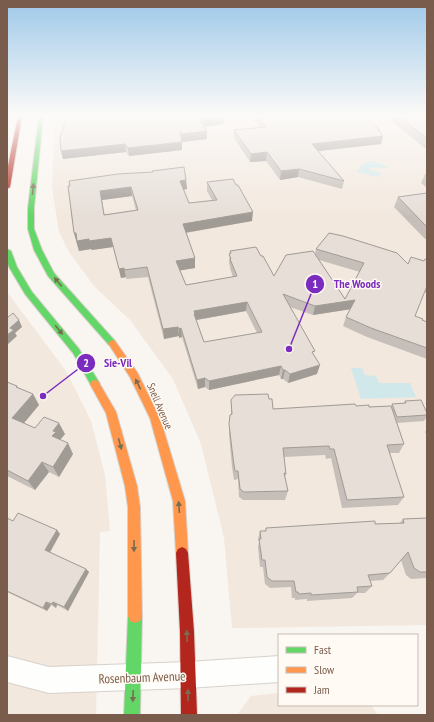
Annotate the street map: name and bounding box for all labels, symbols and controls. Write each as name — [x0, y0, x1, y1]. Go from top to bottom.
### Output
one-way arrow — [29, 183, 36, 195]
callout: The Woods — [305, 272, 388, 296]
text: 1 — [312, 276, 318, 291]
text: The Woods — [334, 276, 380, 291]
one-way arrow — [53, 277, 62, 287]
one-way arrow — [55, 325, 63, 336]
callout: Sie-Vil — [76, 351, 140, 375]
text: 2 — [83, 355, 89, 370]
text: Sie-Vil — [104, 355, 132, 370]
one-way arrow — [135, 378, 141, 390]
street label: Snell Avenue — [144, 381, 176, 432]
one-way arrow — [117, 437, 123, 450]
one-way arrow — [176, 501, 183, 513]
one-way arrow — [131, 540, 137, 553]
one-way arrow — [184, 629, 190, 642]
legend — [278, 634, 418, 706]
text: Fast — [314, 642, 332, 657]
text: Slow — [314, 662, 335, 677]
street label: Rosenbaum Avenue — [98, 667, 186, 688]
text: Jam — [313, 682, 330, 697]
one-way arrow — [185, 689, 192, 701]
one-way arrow — [129, 690, 136, 702]

